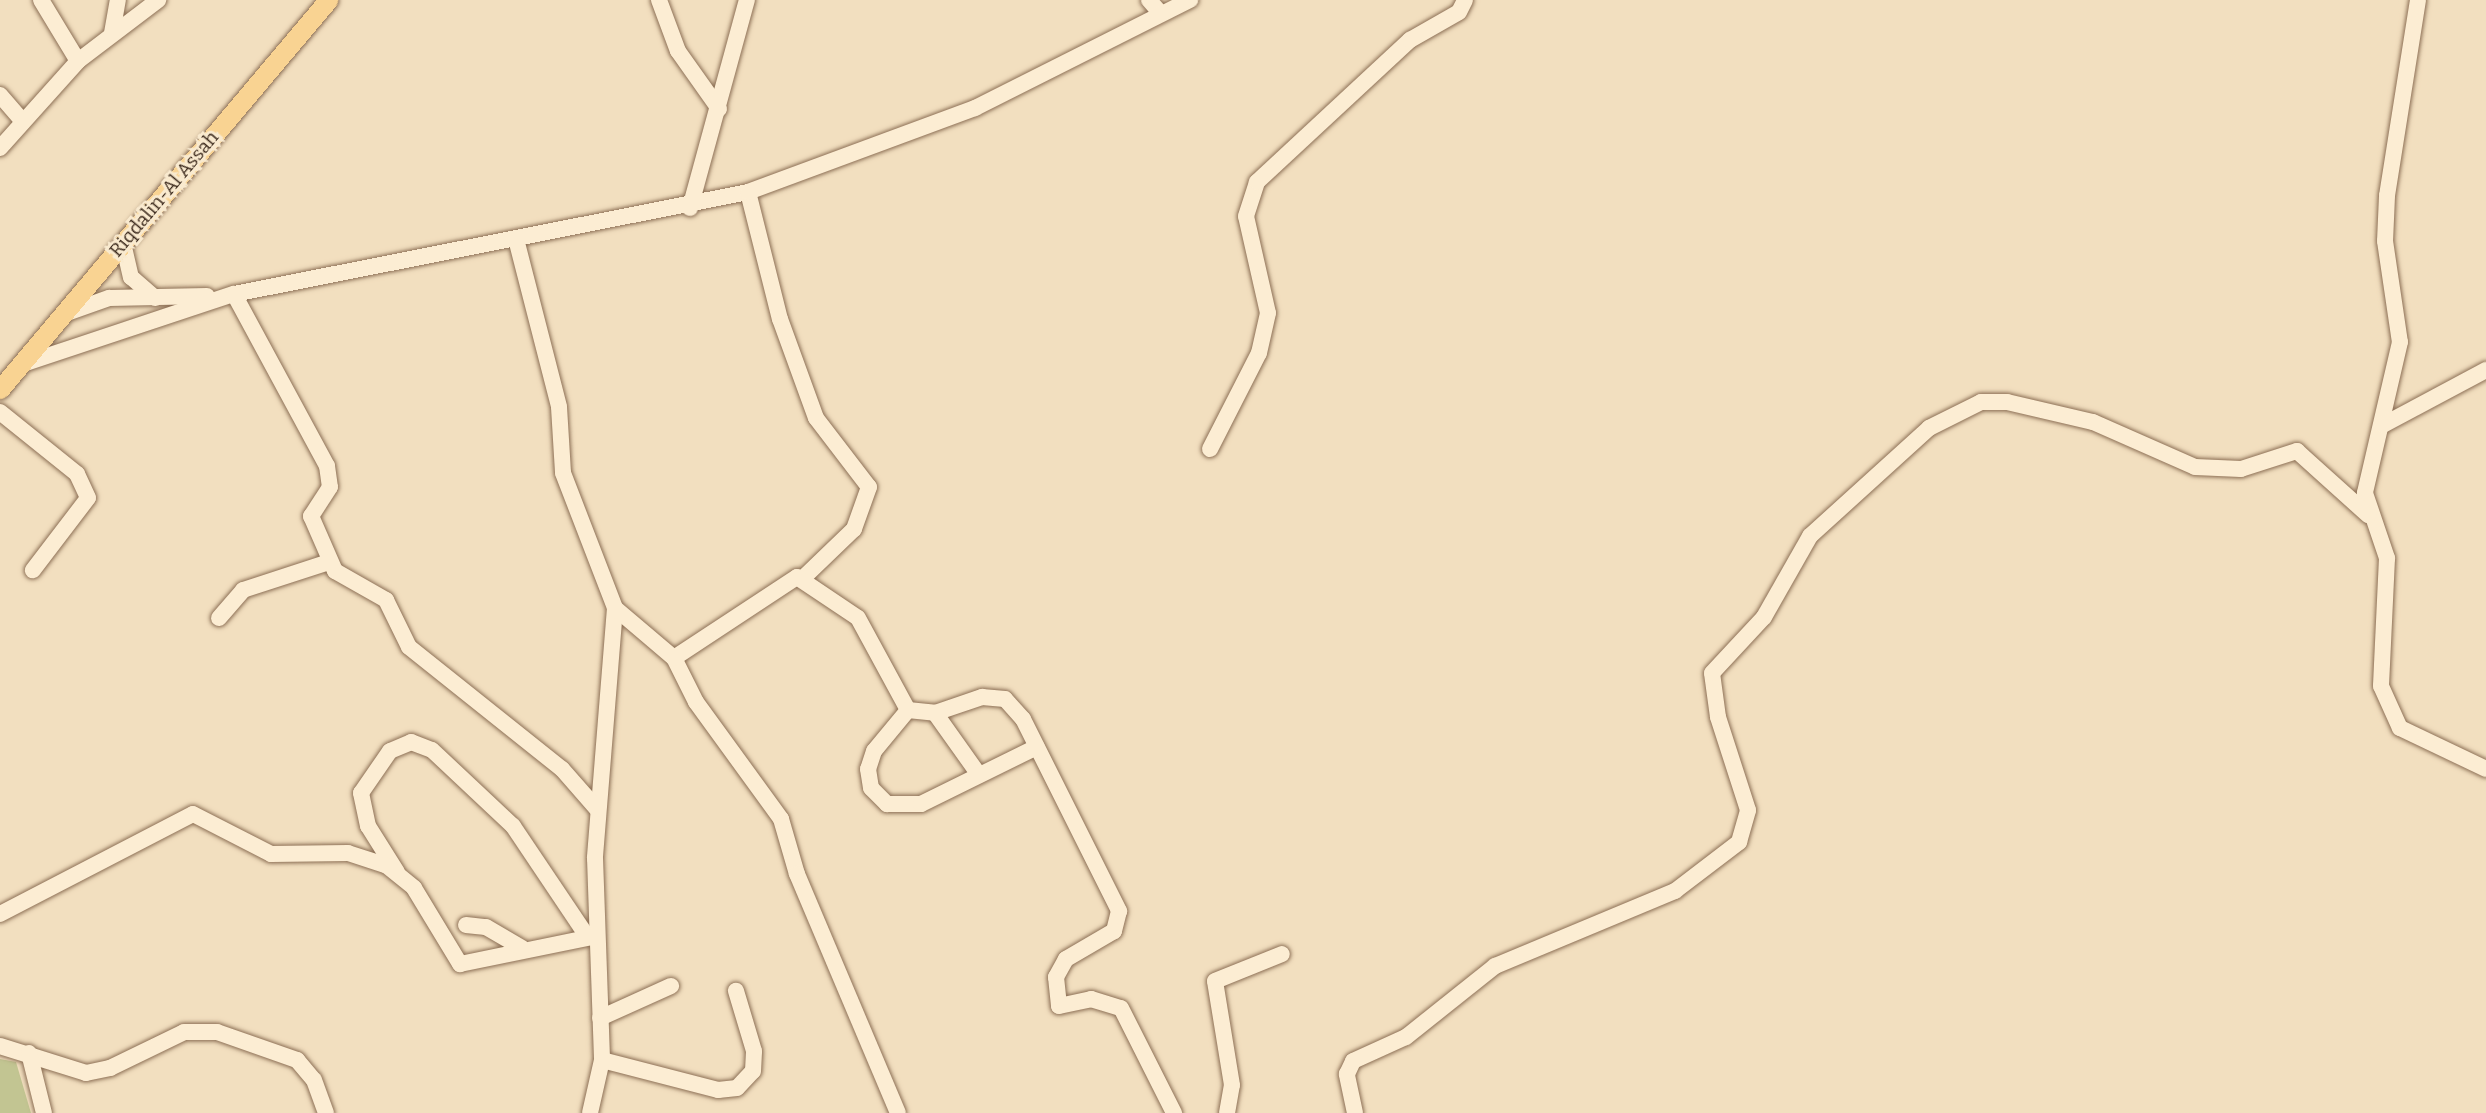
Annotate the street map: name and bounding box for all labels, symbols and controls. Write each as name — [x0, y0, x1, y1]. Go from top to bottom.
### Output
street label: Riqdalin-Al Assah — [105, 126, 223, 262]

